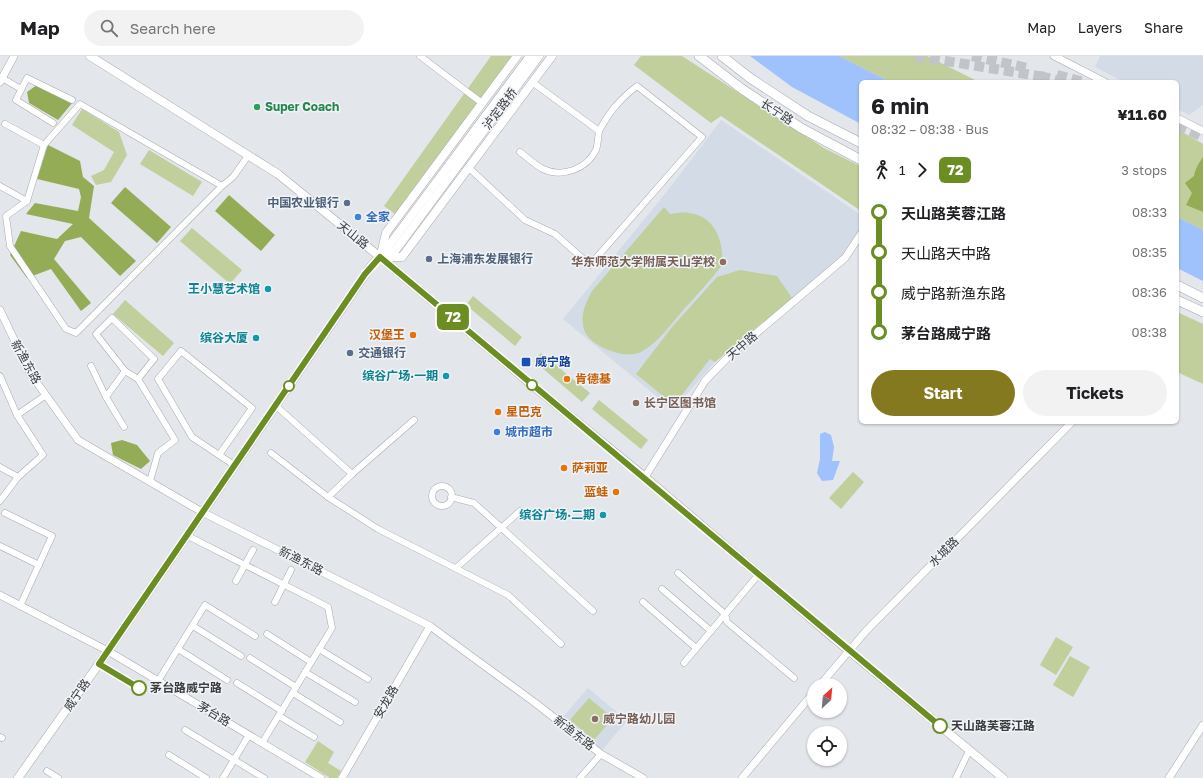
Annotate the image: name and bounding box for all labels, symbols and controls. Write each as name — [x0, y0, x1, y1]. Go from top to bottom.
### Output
search box — [84, 10, 364, 46]
text: Map — [20, 16, 60, 39]
icon: search — [98, 17, 120, 39]
text: Search here — [130, 19, 216, 37]
text: Map — [1027, 19, 1056, 36]
text: Layers — [1078, 19, 1122, 36]
text: Share — [1144, 19, 1183, 36]
street label: 泸定路桥 — [479, 85, 520, 132]
text: 6 min — [871, 92, 929, 119]
street label: 长宁路 — [758, 95, 796, 128]
place label: Super Coach — [265, 99, 339, 114]
marker: Super Coach — [252, 102, 262, 112]
text: ¥11.60 — [1118, 105, 1167, 123]
text: 08:32 – 08:38 · Bus — [871, 121, 989, 137]
icon: walk — [871, 159, 893, 181]
icon: forward — [911, 159, 933, 181]
text: 72 — [947, 161, 963, 178]
text: 1 — [899, 162, 905, 178]
text: 3 stops — [1121, 162, 1167, 178]
place label: 中国农业银行 — [267, 195, 339, 210]
marker: 中国农业银行 — [342, 198, 352, 208]
text: 天山路芙蓉江路 — [901, 204, 1006, 222]
text: 08:33 — [1132, 204, 1167, 220]
place label: 全家 — [366, 209, 390, 224]
marker: 全家 — [353, 212, 363, 222]
street label: 天山路 — [335, 217, 372, 252]
text: 天山路天中路 — [901, 244, 991, 262]
text: 08:35 — [1132, 244, 1167, 260]
place label: 上海浦东发展银行 — [437, 251, 533, 266]
marker: 上海浦东发展银行 — [424, 254, 434, 264]
place label: 华东师范大学附属天山学校 — [571, 254, 715, 269]
marker: 华东师范大学附属天山学校 — [718, 257, 728, 267]
place label: 王小慧艺术馆 — [188, 281, 260, 296]
marker: 王小慧艺术馆 — [263, 284, 273, 294]
text: 威宁路新渔东路 — [901, 284, 1006, 302]
text: 08:36 — [1132, 284, 1167, 300]
line badge: 72 — [435, 304, 471, 330]
text: 72 — [445, 308, 461, 325]
text: 茅台路威宁路 — [901, 324, 991, 342]
text: 08:38 — [1132, 324, 1167, 340]
place label: 汉堡王 — [369, 327, 405, 342]
street label: 天中路 — [723, 328, 760, 363]
place label: 缤谷大厦 — [200, 330, 248, 345]
marker: 汉堡王 — [408, 330, 418, 340]
marker: 缤谷大厦 — [251, 333, 261, 343]
street label: 新渔东路 — [8, 337, 45, 386]
place label: 交通银行 — [358, 345, 406, 360]
marker: 交通银行 — [345, 348, 355, 358]
place label: 威宁路 — [535, 354, 571, 369]
marker: 威宁路 — [520, 356, 532, 368]
place label: 缤谷广场·一期 — [362, 368, 438, 383]
button: Start — [871, 370, 1015, 416]
button: Tickets — [1023, 370, 1167, 416]
marker: 缤谷广场·一期 — [441, 371, 451, 381]
place label: 肯德基 — [575, 371, 611, 386]
marker: 肯德基 — [562, 374, 572, 384]
unlabelled marker — [526, 379, 538, 391]
unlabelled marker — [283, 380, 295, 392]
place label: 长宁区图书馆 — [644, 395, 716, 410]
marker: 长宁区图书馆 — [631, 398, 641, 408]
place label: 星巴克 — [506, 404, 542, 419]
marker: 星巴克 — [493, 407, 503, 417]
place label: 城市超市 — [505, 424, 553, 439]
marker: 城市超市 — [492, 427, 502, 437]
place label: 萨莉亚 — [572, 460, 608, 475]
marker: 萨莉亚 — [559, 463, 569, 473]
place label: 蓝蛙 — [584, 484, 608, 499]
marker: 蓝蛙 — [611, 487, 621, 497]
place label: 缤谷广场·二期 — [519, 507, 595, 522]
marker: 缤谷广场·二期 — [598, 510, 608, 520]
street label: 水城路 — [926, 534, 962, 570]
street label: 新渔东路 — [276, 543, 326, 578]
street label: 威宁路 — [60, 676, 93, 714]
north arrow — [807, 678, 847, 718]
map controls — [807, 678, 847, 766]
marker: 茅台路威宁路 — [131, 680, 147, 696]
place label: 茅台路威宁路 — [150, 680, 222, 695]
street label: 安龙路 — [370, 682, 401, 721]
street label: 茅台路 — [195, 698, 234, 729]
place label: 威宁路幼儿园 — [603, 711, 675, 726]
street label: 新渔东路 — [551, 712, 598, 753]
marker: 威宁路幼儿园 — [590, 714, 600, 724]
marker: 天山路芙蓉江路 — [932, 718, 948, 734]
place label: 天山路芙蓉江路 — [951, 718, 1035, 733]
button: locate — [807, 726, 847, 766]

